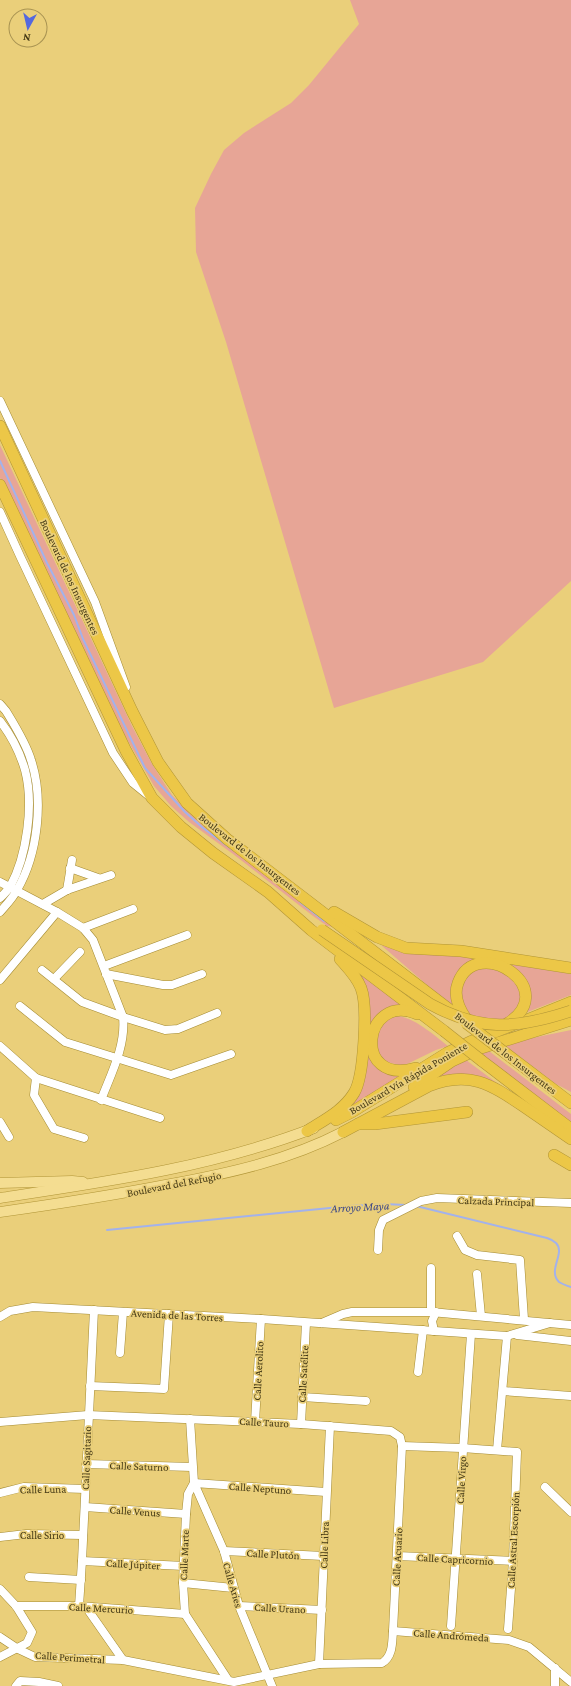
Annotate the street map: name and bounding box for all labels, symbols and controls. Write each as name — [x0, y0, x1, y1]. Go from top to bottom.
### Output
north arrow — [8, 8, 48, 48]
text: N — [22, 31, 31, 44]
street label: Boulevard de los Insurgentes — [37, 517, 102, 637]
street label: Boulevard de los Insurgentes — [196, 811, 303, 898]
street label: Boulevard de los Insurgentes — [452, 1010, 559, 1097]
street label: Boulevard Vía Rápida Poniente — [347, 1039, 470, 1118]
street label: Boulevard del Refugio — [126, 1169, 223, 1200]
street label: Calzada Principal — [458, 1194, 535, 1209]
water label: Arroyo Maya — [329, 1198, 390, 1216]
street label: Avenida de las Torres — [131, 1307, 223, 1323]
street label: Calle Aerolito — [250, 1341, 266, 1401]
street label: Calle Satélite — [296, 1345, 310, 1403]
street label: Calle Tauro — [239, 1415, 290, 1429]
street label: Calle Sagitario — [79, 1425, 94, 1490]
street label: Calle Virgo — [454, 1455, 469, 1504]
street label: Calle Saturno — [109, 1459, 169, 1473]
street label: Calle Neptuno — [228, 1480, 292, 1497]
street label: Calle Luna — [20, 1483, 66, 1495]
street label: Calle Astral Escorpión — [504, 1491, 523, 1588]
street label: Calle Venus — [109, 1503, 161, 1519]
street label: Calle Libra — [317, 1521, 331, 1569]
street label: Calle Acuario — [389, 1527, 405, 1586]
street label: Calle Sirio — [20, 1529, 65, 1541]
street label: Calle Marte — [177, 1529, 191, 1581]
street label: Calle Plutón — [246, 1547, 300, 1561]
street label: Calle Capricornio — [416, 1551, 494, 1568]
street label: Calle Júpiter — [106, 1557, 161, 1572]
street label: Calle Aries — [221, 1561, 245, 1609]
street label: Calle Mercurio — [68, 1600, 134, 1616]
street label: Calle Urano — [254, 1601, 307, 1615]
street label: Calle Andrómeda — [413, 1626, 489, 1644]
street label: Calle Perimetral — [35, 1649, 106, 1665]

